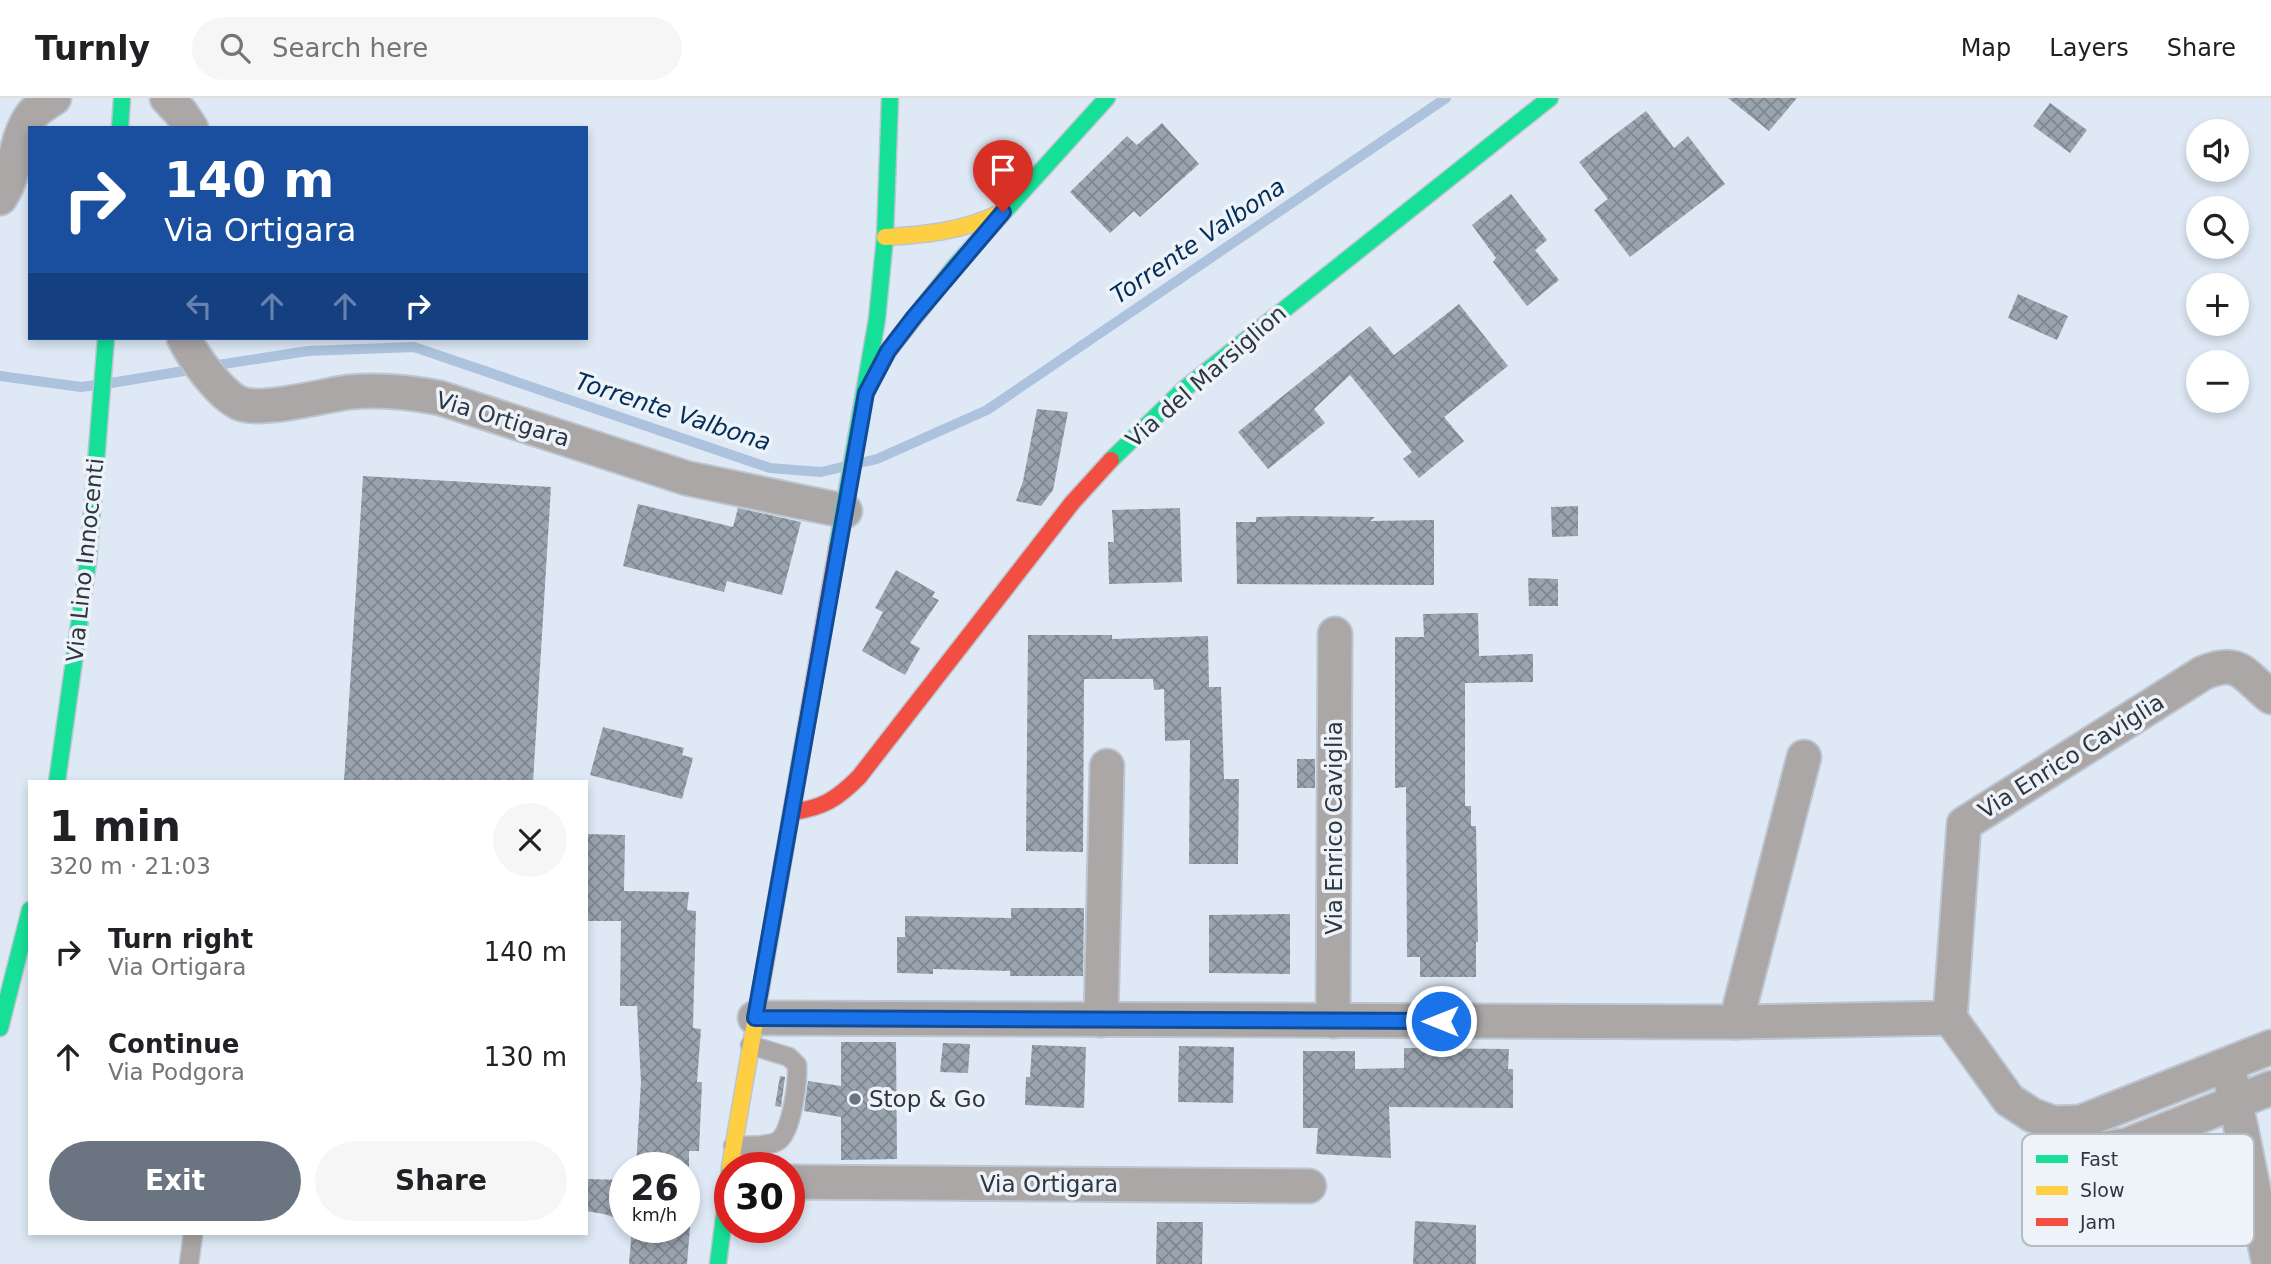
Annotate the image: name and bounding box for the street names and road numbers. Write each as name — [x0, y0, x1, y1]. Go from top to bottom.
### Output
street label: Via del Marsiglion — [1121, 300, 1291, 452]
street label: Via Ortigara — [433, 386, 573, 452]
street label: Via Lino Innocenti — [61, 457, 109, 663]
street label: Via Enrico Caviglia — [1974, 688, 2168, 824]
street label: Via Enrico Caviglia — [1321, 721, 1347, 935]
street label: Via Ortigara — [980, 1171, 1118, 1197]

